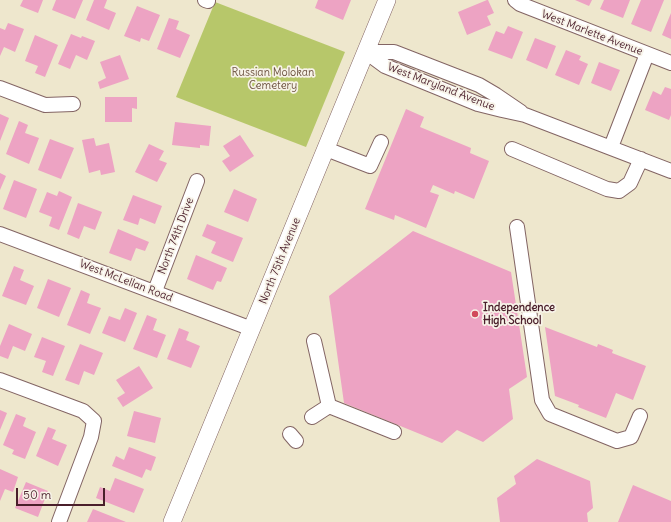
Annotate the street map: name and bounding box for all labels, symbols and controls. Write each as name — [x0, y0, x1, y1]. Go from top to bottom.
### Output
street label: West Marlette Avenue — [539, 8, 645, 58]
street label: West Maryland Avenue — [386, 60, 496, 114]
park label: Russian Molokan Cemetery — [232, 66, 314, 92]
street label: North 74th Drive — [155, 196, 197, 276]
street label: North 75th Avenue — [257, 216, 303, 306]
street label: West McLellan Road — [77, 257, 175, 305]
place label: Independence High School — [483, 301, 555, 327]
marker: Independence High School — [470, 309, 480, 319]
scale bar — [18, 480, 107, 506]
text: 50 m — [23, 487, 51, 502]

